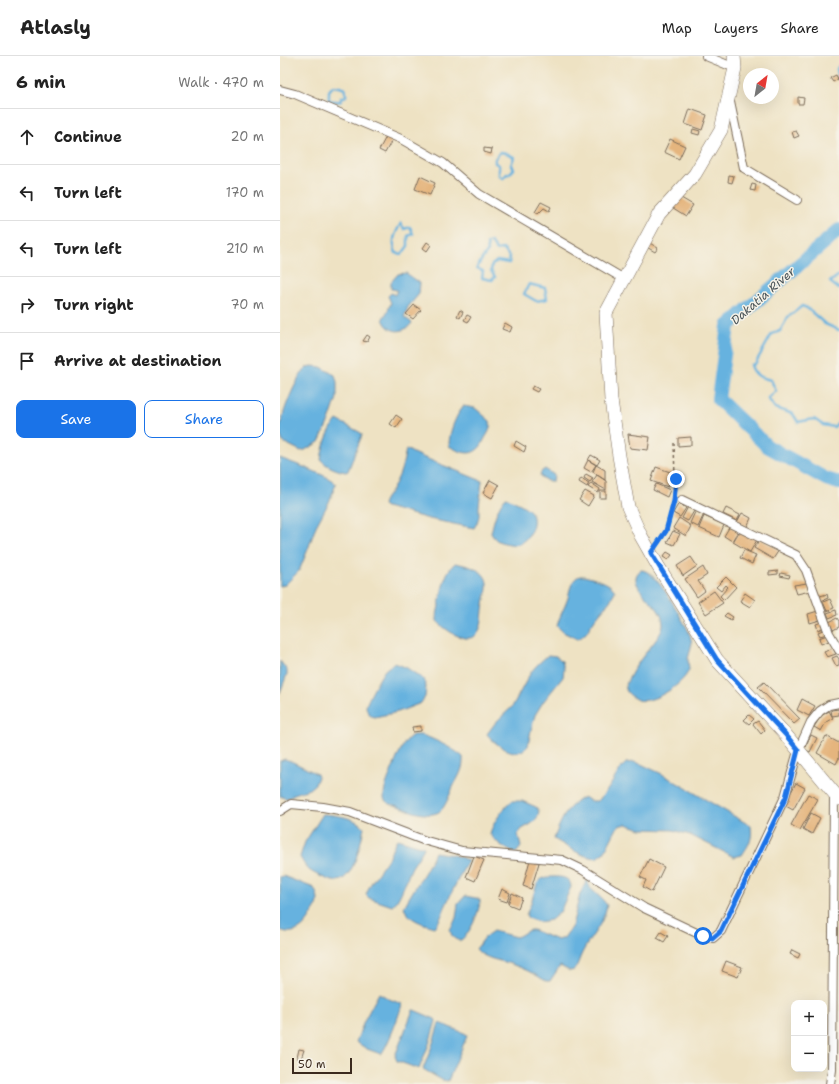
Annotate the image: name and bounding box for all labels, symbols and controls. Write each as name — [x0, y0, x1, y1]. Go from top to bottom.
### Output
text: Atlasly — [20, 15, 91, 40]
text: Map — [662, 19, 692, 37]
text: Layers — [714, 19, 758, 37]
text: Share — [780, 19, 819, 37]
north arrow — [743, 68, 779, 104]
text: 6 min — [16, 71, 66, 93]
text: Walk · 470 m — [178, 74, 264, 91]
icon: ahead — [16, 126, 38, 148]
text: Continue — [54, 127, 122, 147]
text: 20 m — [231, 128, 264, 145]
icon: left — [16, 182, 38, 204]
text: Turn left — [54, 183, 122, 203]
text: 170 m — [226, 184, 264, 201]
icon: left — [16, 238, 38, 260]
text: Turn left — [54, 239, 122, 259]
text: 210 m — [226, 240, 264, 257]
water label: Dakatia River — [728, 263, 799, 328]
icon: right — [16, 294, 38, 316]
text: Turn right — [54, 295, 134, 315]
text: 70 m — [230, 296, 264, 313]
icon: arrive — [16, 350, 38, 372]
text: Arrive at destination — [54, 351, 222, 371]
button: Save — [16, 400, 136, 438]
button: Share — [144, 400, 264, 438]
route end — [667, 470, 685, 488]
route start — [694, 927, 712, 945]
map controls — [791, 1000, 827, 1072]
button: + — [791, 1000, 827, 1036]
button: − — [791, 1036, 827, 1072]
scale bar — [292, 1056, 352, 1075]
text: 50 m — [298, 1057, 326, 1072]

